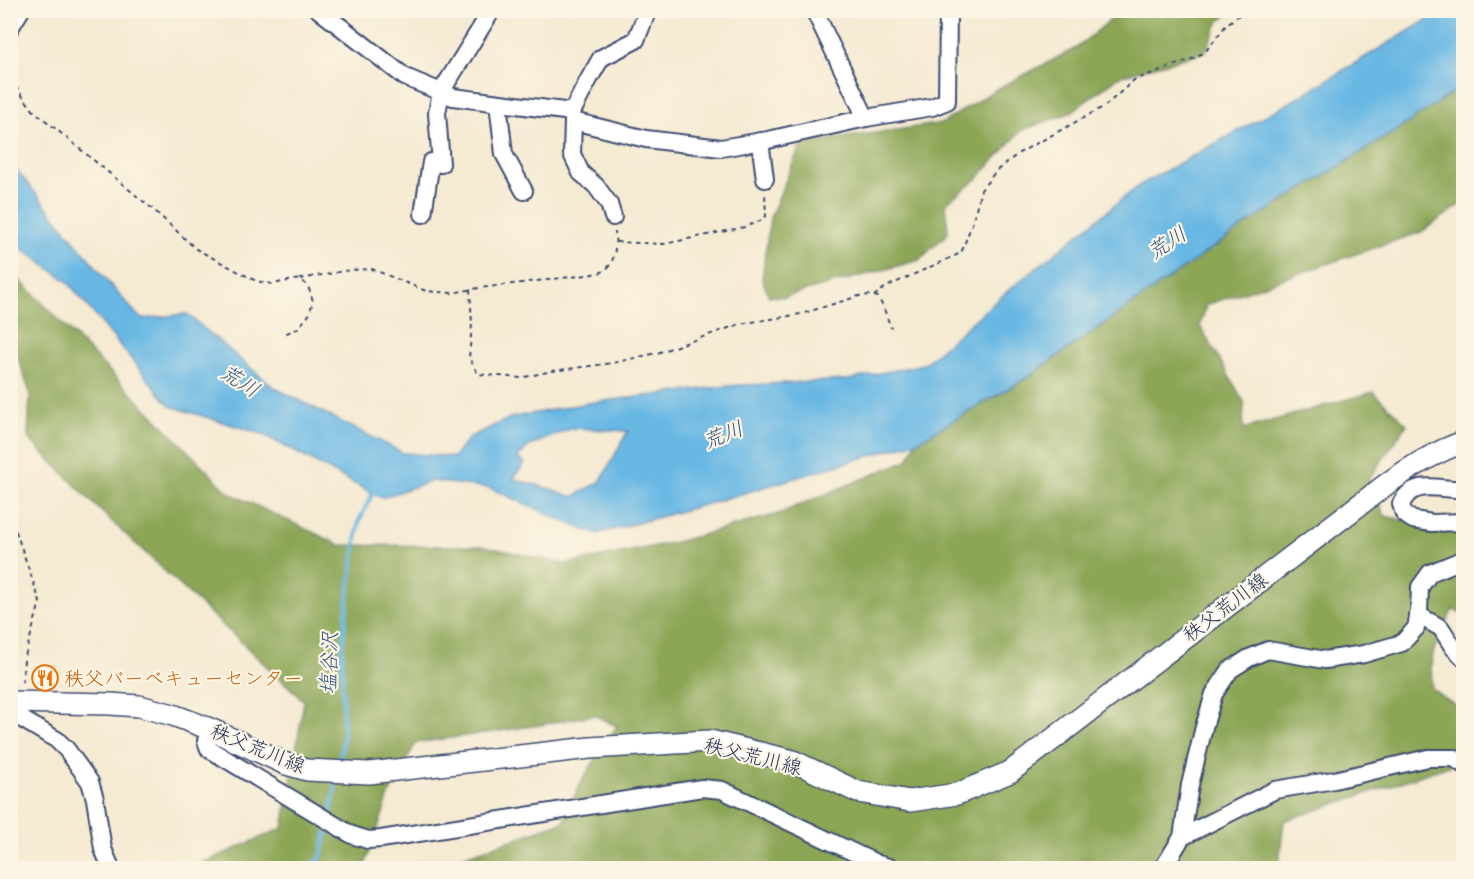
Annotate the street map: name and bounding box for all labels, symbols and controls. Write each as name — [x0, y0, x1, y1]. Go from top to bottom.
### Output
water label: 荒川 — [1143, 221, 1194, 270]
water label: 荒川 — [213, 360, 264, 407]
water label: 荒川 — [699, 416, 749, 460]
street label: 秩父荒川線 — [1178, 568, 1275, 651]
water label: 塩谷沢 — [316, 630, 348, 695]
restaurant icon: 秩父バーベキューセンター — [30, 663, 60, 693]
place label: 秩父バーベキューセンター — [64, 667, 303, 695]
street label: 秩父荒川線 — [205, 719, 308, 782]
street label: 秩父荒川線 — [700, 733, 804, 785]

